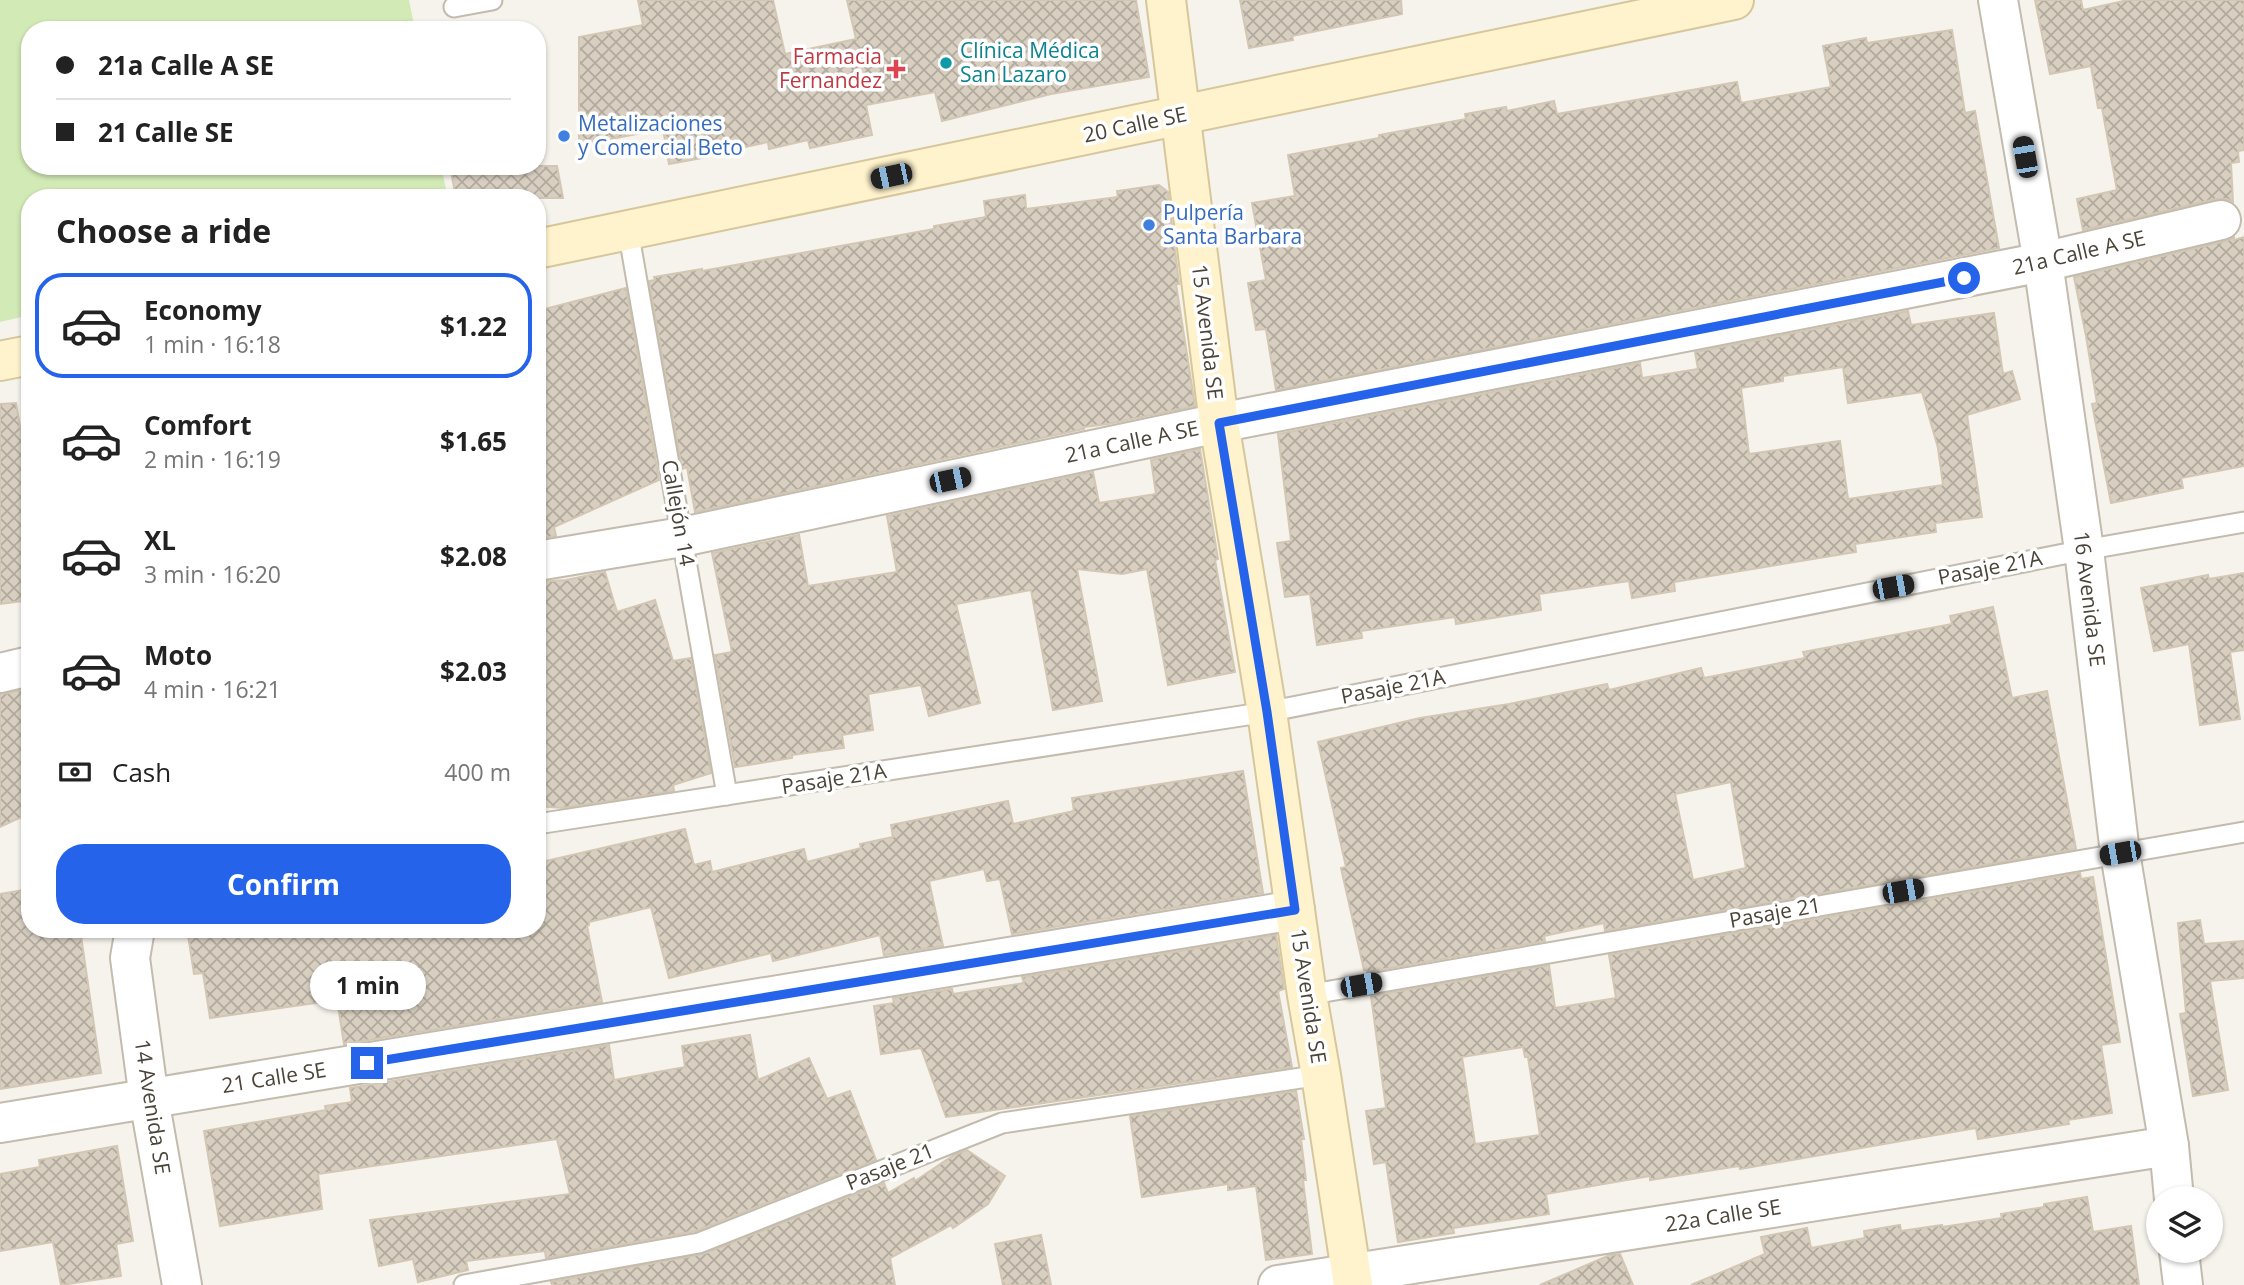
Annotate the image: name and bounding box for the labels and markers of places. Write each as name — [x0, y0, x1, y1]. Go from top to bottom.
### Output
place label: Clínica Médica San Lazaro — [960, 36, 1100, 88]
place label: Farmacia Fernandez — [779, 42, 882, 94]
marker: Clínica Médica San Lazaro — [938, 55, 954, 71]
marker: Farmacia Fernandez — [888, 61, 904, 77]
place label: Metalizaciones y Comercial Beto — [578, 109, 743, 161]
marker: Metalizaciones y Comercial Beto — [556, 128, 572, 144]
place label: Pulpería Santa Barbara — [1163, 198, 1302, 250]
marker: Pulpería Santa Barbara — [1141, 217, 1157, 233]

